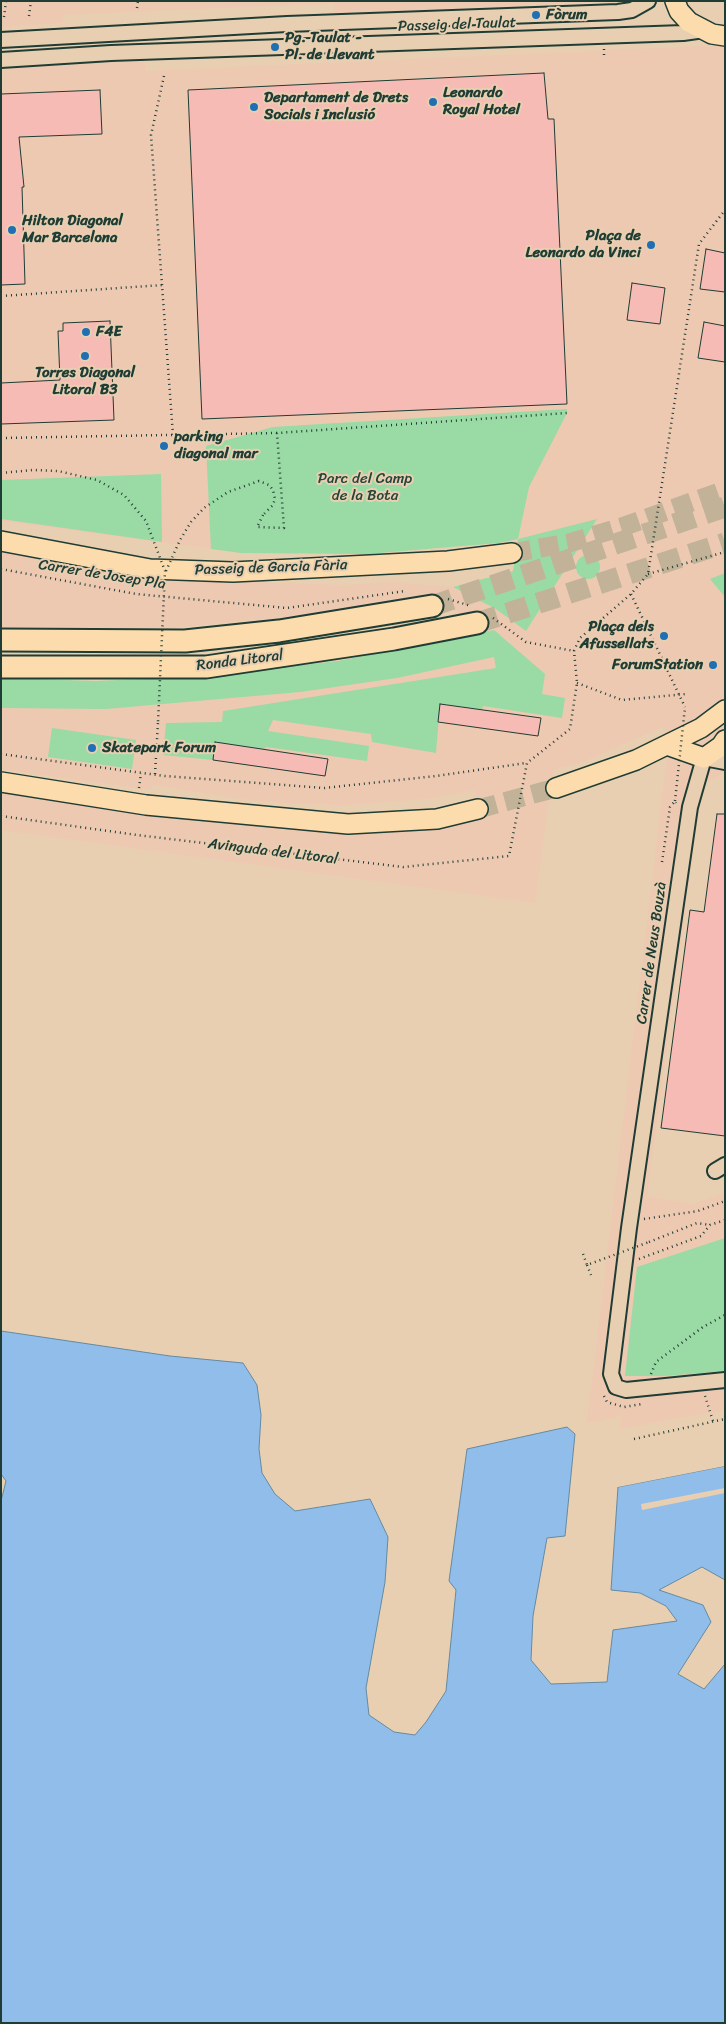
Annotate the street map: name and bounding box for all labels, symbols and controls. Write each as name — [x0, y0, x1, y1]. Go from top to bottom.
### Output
place label: Fòrum — [546, 6, 588, 24]
marker: Fòrum — [530, 9, 542, 21]
street label: Passeig del Taulat — [397, 14, 517, 36]
place label: Pg. Taulat - Pl. de Llevant — [285, 29, 374, 64]
marker: Pg. Taulat - Pl. de Llevant — [269, 41, 281, 53]
place label: Leonardo Royal Hotel — [443, 84, 520, 119]
place label: Departament de Drets Socials i Inclusió — [264, 89, 408, 124]
marker: Leonardo Royal Hotel — [427, 96, 439, 108]
marker: Departament de Drets Socials i Inclusió — [248, 101, 260, 113]
place label: Hilton Diagonal Mar Barcelona — [22, 212, 123, 247]
marker: Hilton Diagonal Mar Barcelona — [6, 224, 18, 236]
place label: Plaça de Leonardo da Vinci — [525, 227, 641, 262]
marker: Plaça de Leonardo da Vinci — [645, 239, 657, 251]
place label: F4E — [96, 323, 122, 341]
marker: F4E — [80, 326, 92, 338]
marker: Torres Diagonal Litoral B3 — [79, 350, 91, 362]
place label: Torres Diagonal Litoral B3 — [35, 364, 135, 399]
place label: parking diagonal mar — [174, 428, 258, 463]
marker: parking diagonal mar — [158, 440, 170, 452]
park label: Parc del Camp de la Bota — [318, 470, 412, 505]
street label: Carrer de Josep Pla — [37, 556, 167, 594]
street label: Passeig de Garcia Fària — [194, 556, 348, 580]
place label: Plaça dels Afussellats — [580, 618, 654, 653]
marker: Plaça dels Afussellats — [658, 630, 670, 642]
street label: Ronda Litoral — [196, 647, 284, 675]
place label: ForumStation — [612, 656, 703, 674]
marker: ForumStation — [707, 659, 719, 671]
place label: Skatepark Forum — [102, 739, 216, 757]
marker: Skatepark Forum — [86, 742, 98, 754]
street label: Avinguda del Litoral — [207, 835, 339, 869]
street label: Carrer de Neus Bouzà — [633, 881, 671, 1025]

